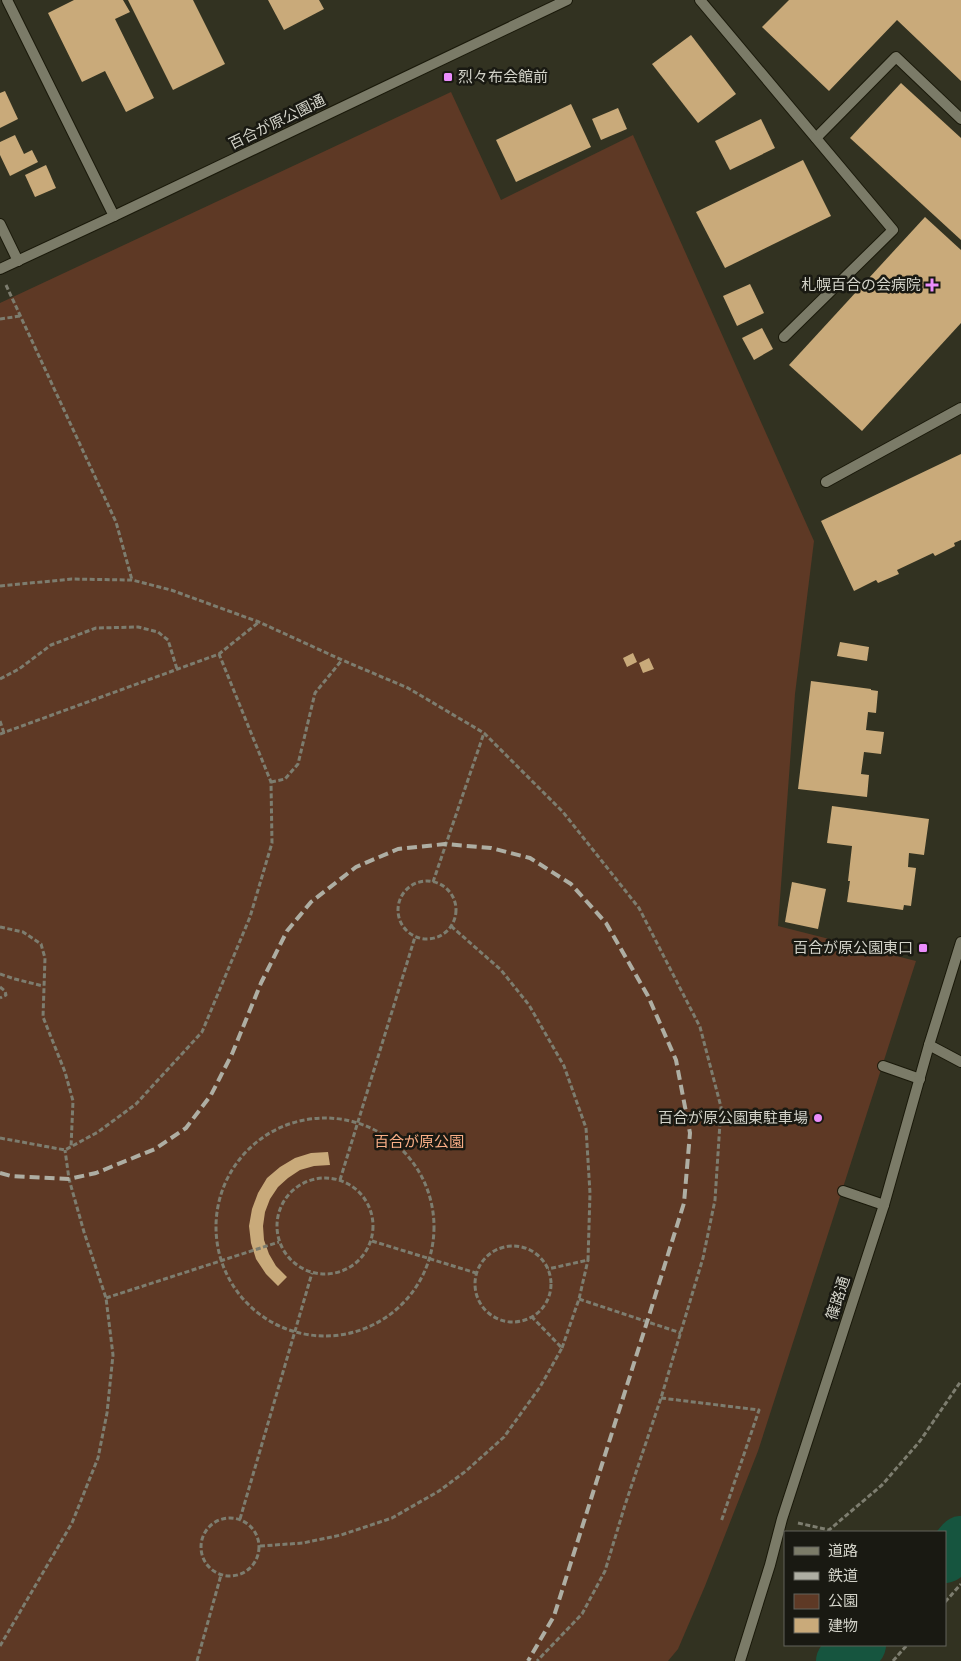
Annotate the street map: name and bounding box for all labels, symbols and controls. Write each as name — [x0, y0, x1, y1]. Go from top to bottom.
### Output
place label: 烈々布会館前 — [458, 68, 548, 86]
marker: 烈々布会館前 — [442, 71, 454, 83]
street label: 百合が原公園通 — [226, 91, 328, 153]
place label: 札幌百合の会病院 — [801, 276, 921, 294]
marker: 札幌百合の会病院 — [925, 278, 939, 292]
place label: 百合が原公園東口 — [793, 939, 913, 957]
marker: 百合が原公園東口 — [917, 942, 929, 954]
place label: 百合が原公園東駐車場 — [658, 1109, 808, 1127]
marker: 百合が原公園東駐車場 — [812, 1112, 824, 1124]
park label: 百合が原公園 — [374, 1133, 464, 1151]
street label: 篠路通 — [822, 1274, 854, 1322]
legend — [784, 1531, 946, 1646]
text: 道路 — [828, 1542, 858, 1560]
text: 鉄道 — [828, 1567, 858, 1585]
text: 公園 — [828, 1592, 858, 1610]
text: 建物 — [828, 1617, 858, 1635]

